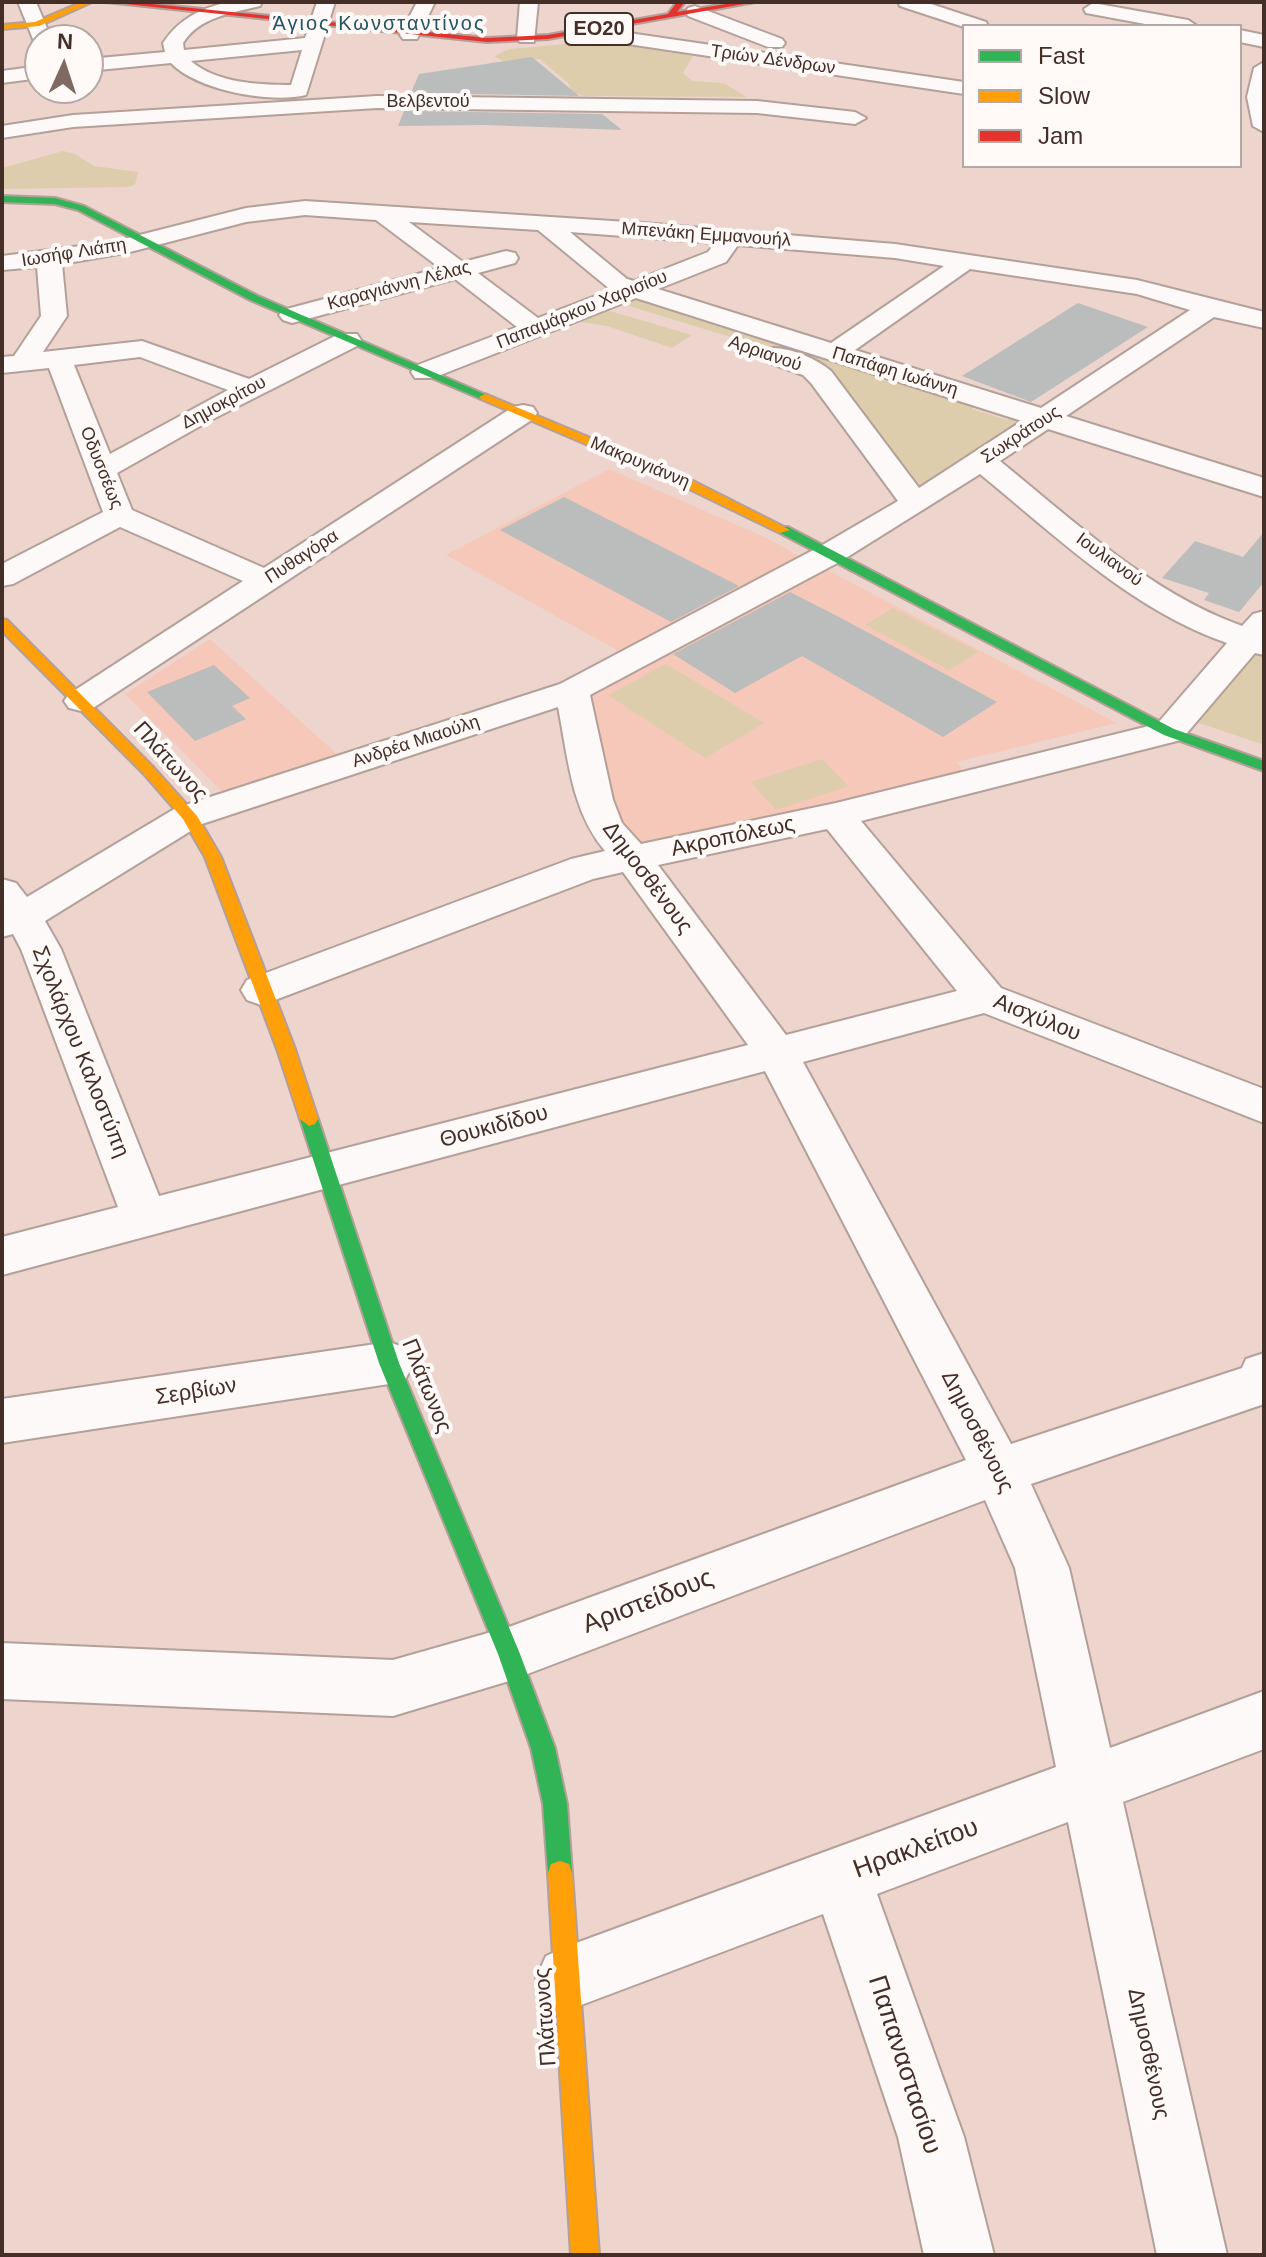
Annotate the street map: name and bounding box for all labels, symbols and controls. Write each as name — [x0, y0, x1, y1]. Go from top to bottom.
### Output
district label: Άγιος Κωνσταντίνος — [272, 12, 486, 36]
road number: ΕΟ20 — [565, 13, 633, 45]
north arrow — [24, 24, 104, 104]
legend — [962, 24, 1242, 168]
text: N — [57, 29, 74, 54]
street label: Τριών Δένδρων — [709, 41, 837, 79]
text: Fast — [1038, 42, 1085, 69]
text: Slow — [1038, 82, 1090, 109]
street label: Βελβεντού — [386, 91, 470, 113]
text: Jam — [1038, 122, 1083, 149]
street label: Μπενάκη Εμμανουήλ — [621, 218, 791, 252]
street label: Ιωσήφ Λιάπη — [20, 234, 128, 272]
street label: Καραγιάννη Λέλας — [325, 257, 473, 315]
street label: Παπαμάρκου Χαρισίου — [493, 266, 671, 354]
street label: Αρριανού — [726, 331, 804, 377]
street label: Παπάφη Ιωάννη — [830, 343, 960, 401]
street label: Δημοκρίτου — [178, 372, 270, 434]
street label: Σωκράτους — [977, 401, 1065, 469]
street label: Οδυσσέως — [75, 424, 127, 512]
street label: Μακρυγιάννη — [587, 432, 693, 494]
street label: Πυθαγόρα — [261, 525, 343, 589]
street label: Ιουλιανού — [1071, 529, 1147, 591]
street label: Ανδρέα Μιαούλη — [350, 711, 482, 773]
street label: Πλάτωνος — [127, 717, 213, 807]
street label: Ακροπόλεως — [669, 811, 797, 863]
street label: Δημοσθένους — [596, 817, 698, 939]
street label: Σχολάρχου Καλοστύπη — [26, 943, 134, 1161]
street label: Αισχύλου — [990, 989, 1084, 1047]
street label: Θουκιδίδου — [437, 1100, 551, 1154]
street label: Πλάτωνος — [395, 1335, 457, 1437]
street label: Δημοσθένους — [935, 1367, 1019, 1497]
street label: Σερβίων — [154, 1373, 238, 1411]
street label: Αριστείδους — [578, 1563, 718, 1641]
street label: Ηρακλείτου — [849, 1812, 983, 1886]
street label: Πλάτωνος — [529, 1967, 563, 2067]
street label: Παπαναστασίου — [860, 1972, 948, 2158]
street label: Δημοσθένους — [1121, 1986, 1175, 2122]

